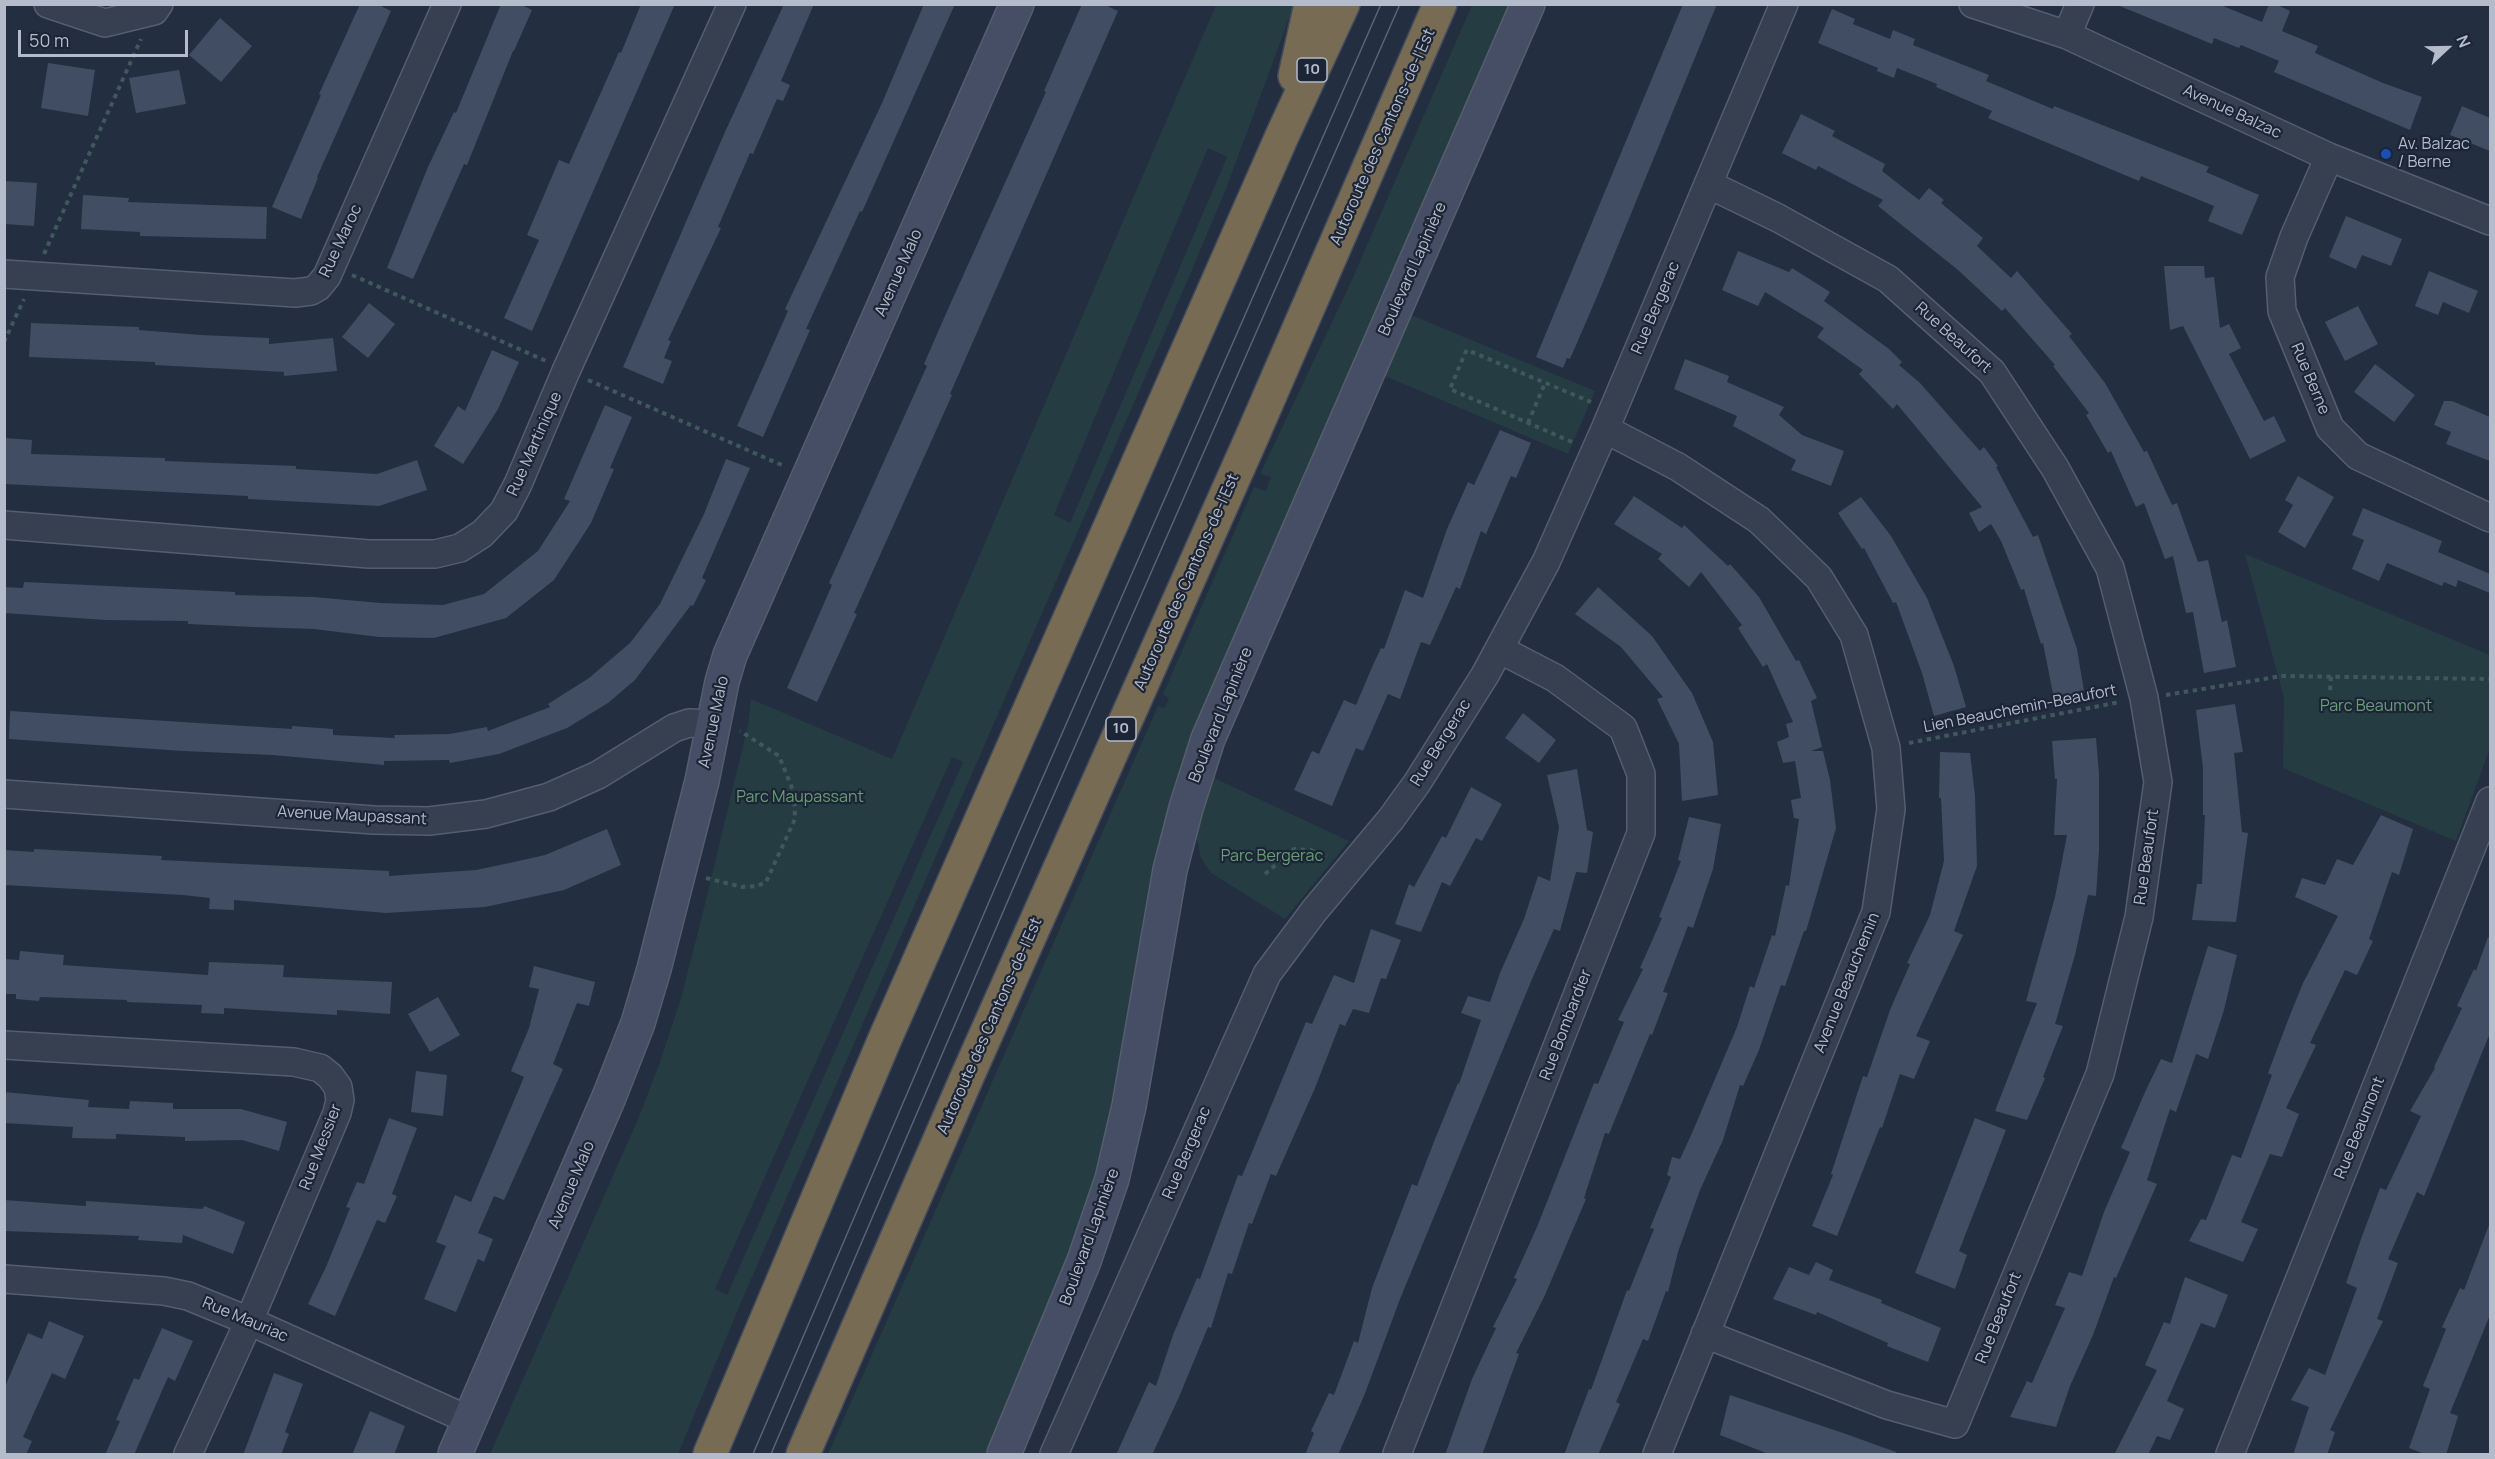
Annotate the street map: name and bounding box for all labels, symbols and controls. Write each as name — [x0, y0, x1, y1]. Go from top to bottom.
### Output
scale bar — [21, 18, 190, 56]
north arrow — [2417, 18, 2477, 78]
street label: Autoroute des Cantons-de-l'Est — [1326, 26, 1440, 248]
text: 50 m — [29, 28, 69, 52]
text: N — [2451, 32, 2476, 51]
road number: 10 — [1297, 58, 1327, 82]
street label: Avenue Balzac — [2180, 81, 2284, 143]
place label: Av. Balzac / Berne — [2398, 135, 2470, 173]
marker: Av. Balzac / Berne — [2379, 147, 2393, 161]
street label: Boulevard Lapinière — [1375, 199, 1451, 339]
street label: Rue Maroc — [316, 201, 366, 281]
street label: Avenue Malo — [871, 226, 927, 320]
street label: Rue Bergerac — [1628, 259, 1684, 357]
street label: Rue Beaufort — [1911, 299, 1995, 377]
street label: Rue Berne — [2286, 340, 2334, 418]
street label: Rue Martinique — [503, 389, 567, 499]
street label: Autoroute des Cantons-de-l'Est — [1130, 471, 1244, 693]
street label: Boulevard Lapinière — [1185, 645, 1257, 785]
street label: Avenue Malo — [695, 674, 733, 770]
street label: Lien Beauchemin-Beaufort — [1922, 681, 2118, 737]
street label: Rue Bergerac — [1407, 696, 1475, 790]
park label: Parc Beaumont — [2320, 697, 2432, 717]
road number: 10 — [1106, 717, 1136, 741]
park label: Parc Maupassant — [736, 788, 864, 808]
street label: Avenue Maupassant — [277, 802, 427, 830]
street label: Rue Beaufort — [2131, 808, 2163, 906]
park label: Parc Bergerac — [1221, 847, 1323, 867]
street label: Avenue Beauchemin — [1810, 910, 1884, 1056]
street label: Autoroute des Cantons-de-l'Est — [933, 915, 1047, 1137]
street label: Rue Bombardier — [1536, 967, 1596, 1083]
street label: Rue Beaumont — [2331, 1074, 2389, 1182]
street label: Rue Messier — [296, 1101, 346, 1193]
street label: Rue Bergerac — [1159, 1104, 1215, 1202]
street label: Avenue Malo — [545, 1138, 599, 1232]
street label: Boulevard Lapinière — [1056, 1166, 1124, 1308]
street label: Rue Beaufort — [1972, 1270, 2026, 1366]
street label: Rue Mauriac — [199, 1293, 291, 1347]

